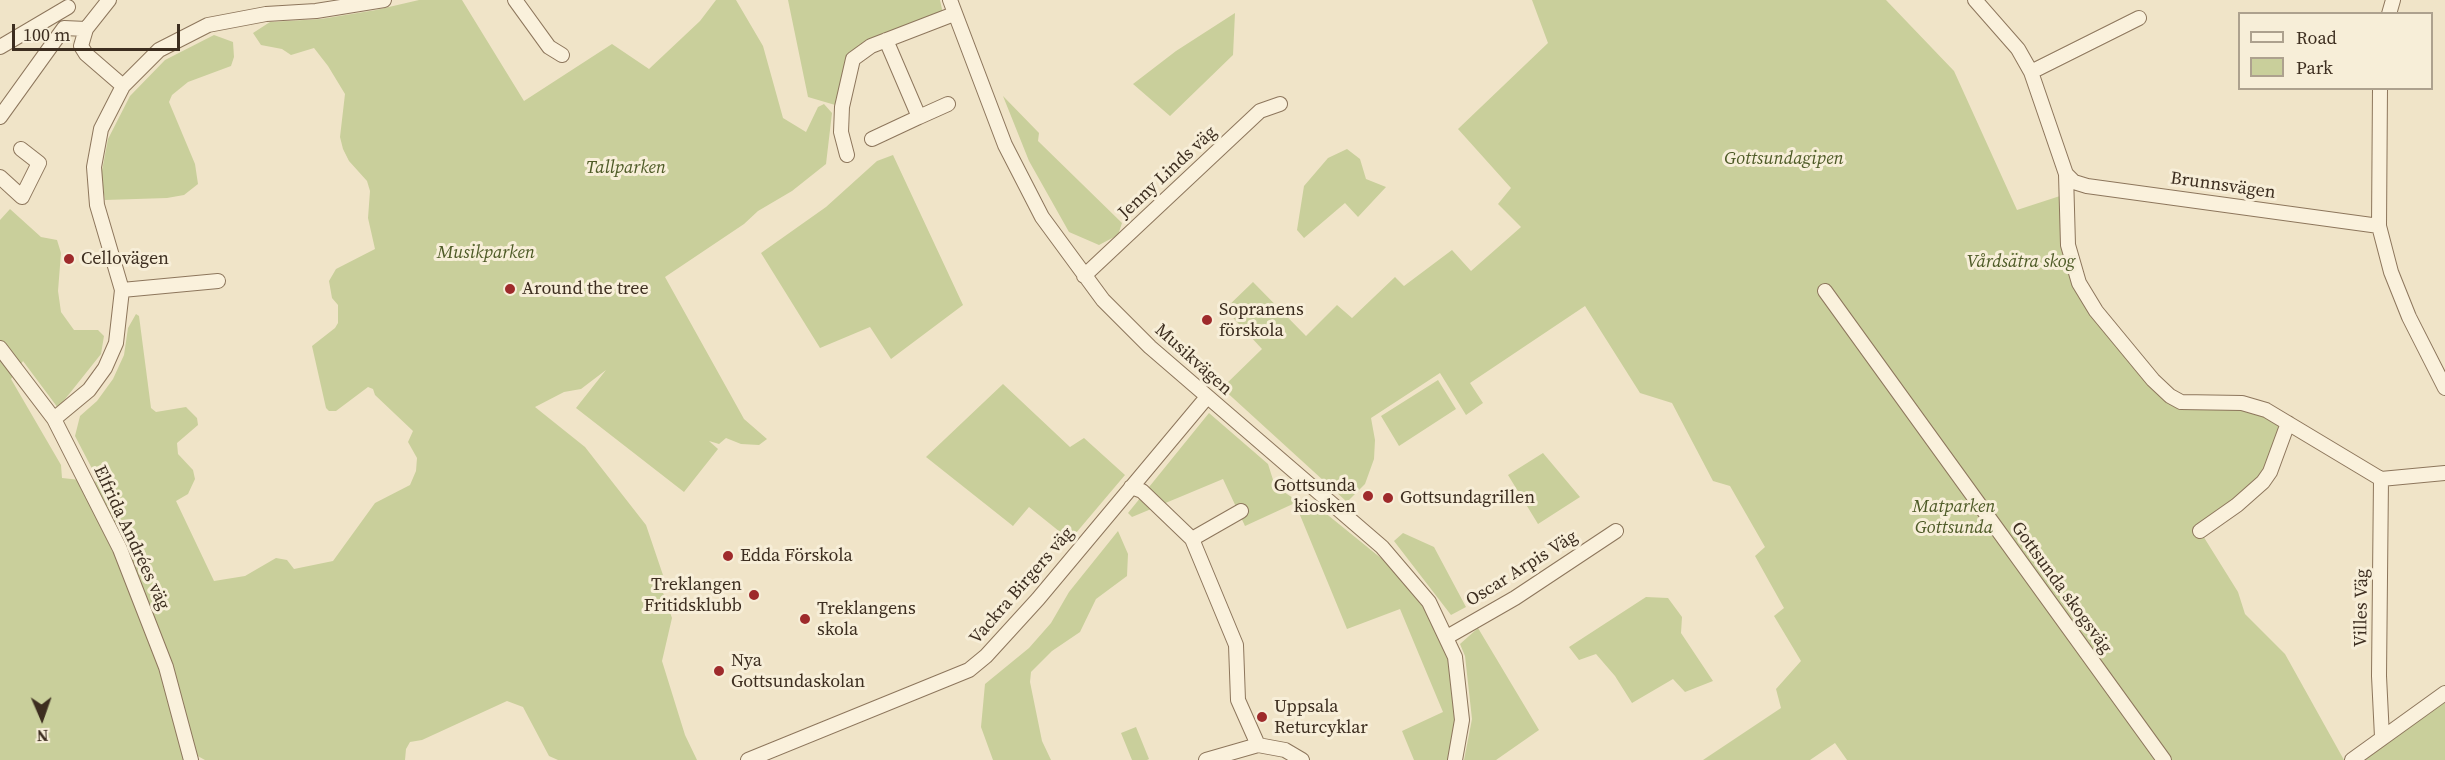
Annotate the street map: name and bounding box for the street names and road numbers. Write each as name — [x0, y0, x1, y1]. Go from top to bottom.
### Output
street label: Jenny Linds väg — [1114, 122, 1222, 224]
street label: Brunnsvägen — [2169, 168, 2277, 204]
street label: Musikvägen — [1150, 320, 1236, 400]
street label: Elfrida Andrées väg — [88, 462, 174, 614]
street label: Gottsunda skogsväg — [2006, 518, 2116, 658]
street label: Vackra Birgers väg — [965, 523, 1079, 649]
street label: Oscar Arpis Väg — [1462, 526, 1582, 612]
street label: Villes Väg — [2351, 569, 2373, 647]

